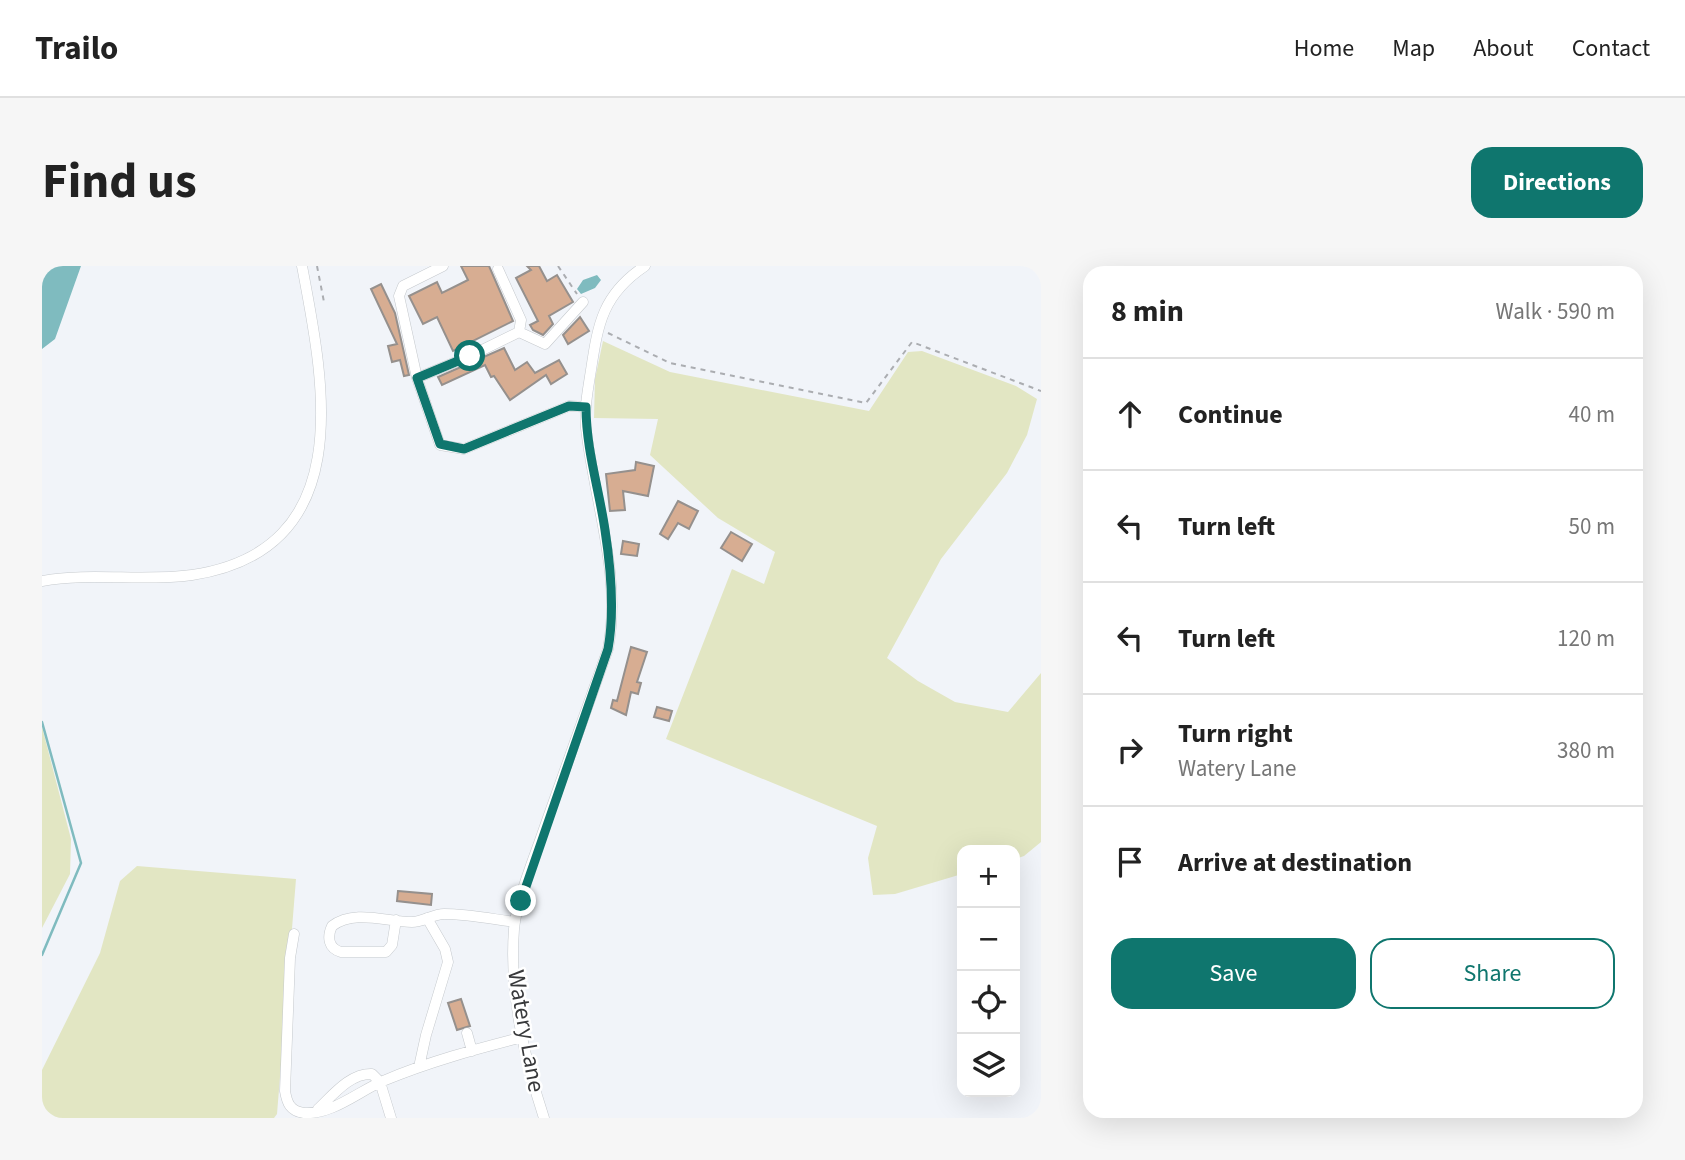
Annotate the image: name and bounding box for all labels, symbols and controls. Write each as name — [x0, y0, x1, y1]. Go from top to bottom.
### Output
text: Trailo — [35, 25, 118, 72]
text: Home — [1294, 31, 1354, 66]
text: Map — [1392, 31, 1435, 66]
text: About — [1473, 31, 1534, 66]
text: Contact — [1572, 31, 1650, 66]
text: Find us — [42, 147, 197, 217]
button: Directions — [1471, 147, 1643, 218]
text: 8 min — [1111, 290, 1184, 333]
text: Walk · 590 m — [1496, 295, 1615, 328]
route start — [454, 340, 485, 371]
icon: ahead — [1111, 395, 1149, 433]
text: Continue — [1178, 396, 1283, 433]
text: 40 m — [1568, 398, 1615, 431]
icon: left — [1111, 507, 1149, 545]
text: Turn left — [1178, 508, 1275, 545]
text: 50 m — [1568, 510, 1615, 543]
icon: left — [1111, 619, 1149, 657]
text: Turn left — [1178, 620, 1275, 657]
text: 120 m — [1557, 622, 1615, 655]
text: Turn right — [1178, 715, 1293, 752]
icon: right — [1111, 731, 1149, 769]
text: 380 m — [1557, 734, 1615, 767]
text: Watery Lane — [1178, 752, 1297, 785]
icon: arrive — [1111, 843, 1149, 881]
text: Arrive at destination — [1178, 844, 1412, 881]
map controls — [957, 845, 1020, 1097]
button: + — [957, 845, 1020, 908]
route end — [505, 885, 536, 916]
button: − — [957, 908, 1020, 971]
button: Save — [1111, 938, 1356, 1009]
button: Share — [1370, 938, 1615, 1009]
street label: Watery Lane — [498, 967, 554, 1095]
button: locate — [957, 971, 1020, 1034]
button: layers — [957, 1034, 1020, 1097]

